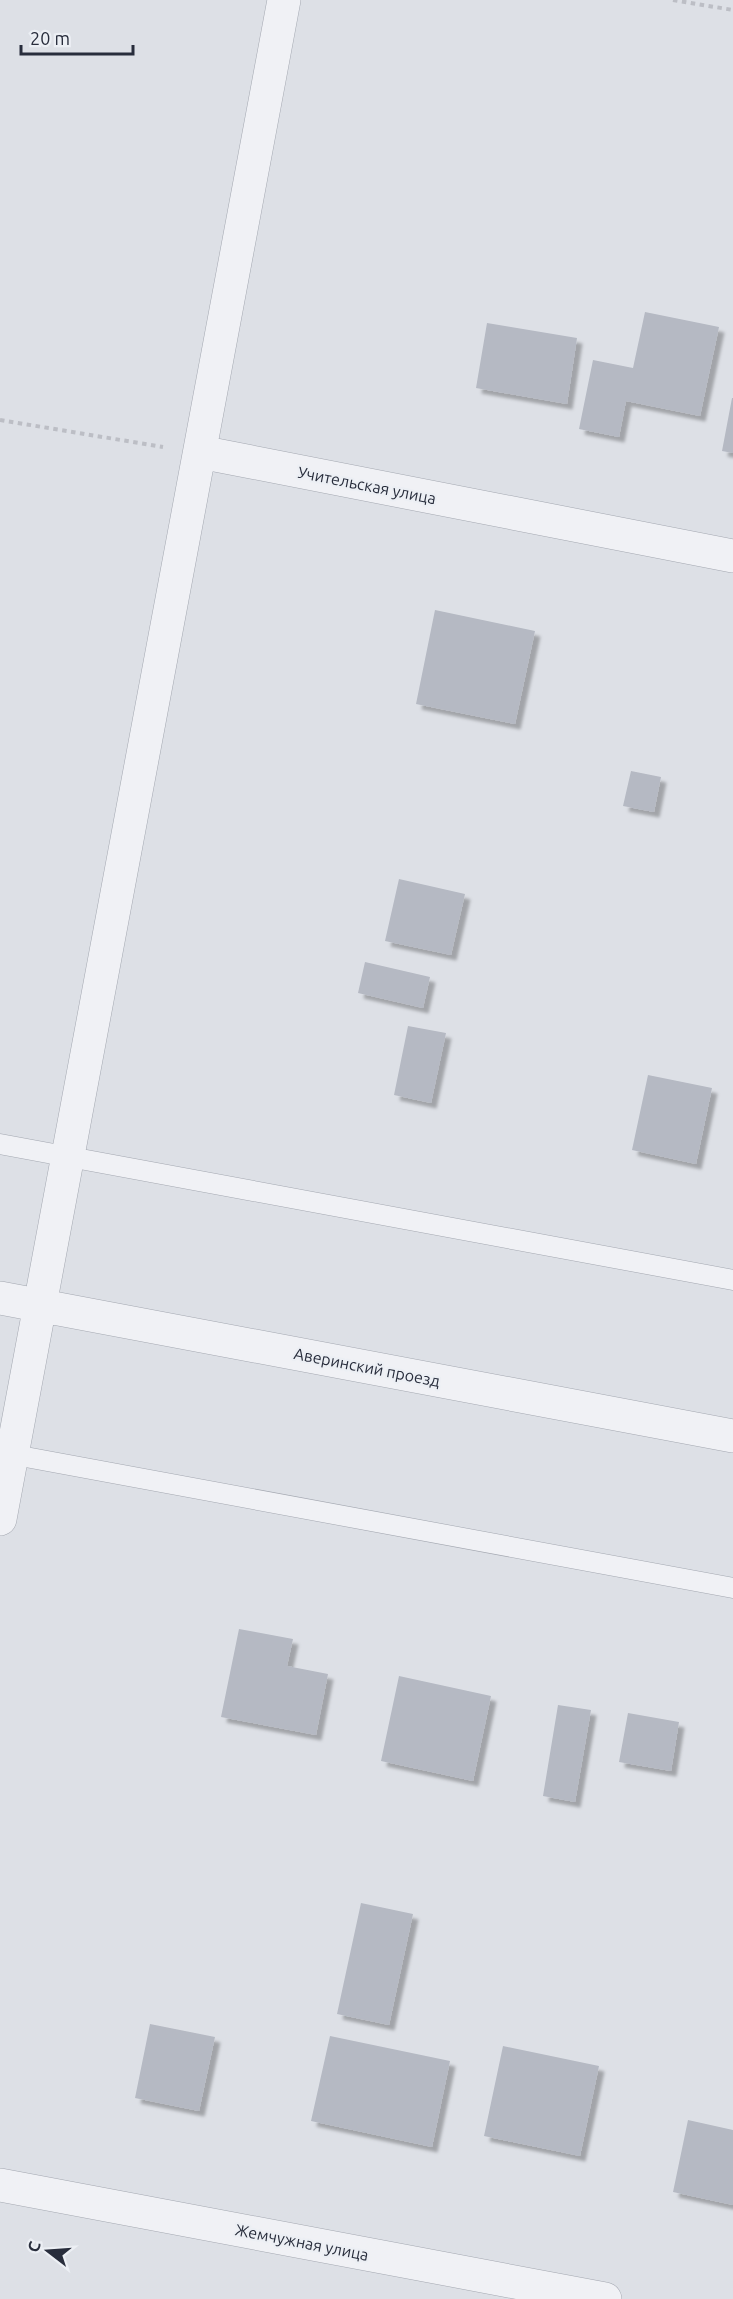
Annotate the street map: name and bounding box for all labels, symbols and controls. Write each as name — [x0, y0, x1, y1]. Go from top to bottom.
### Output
scale bar — [21, 18, 134, 56]
text: 20 m — [30, 28, 70, 48]
street label: Учительская улица — [296, 463, 438, 507]
street label: Аверинский проезд — [292, 1344, 442, 1390]
street label: Жемчужная улица — [234, 2220, 370, 2264]
north arrow — [18, 2221, 78, 2281]
text: С — [24, 2239, 44, 2254]

